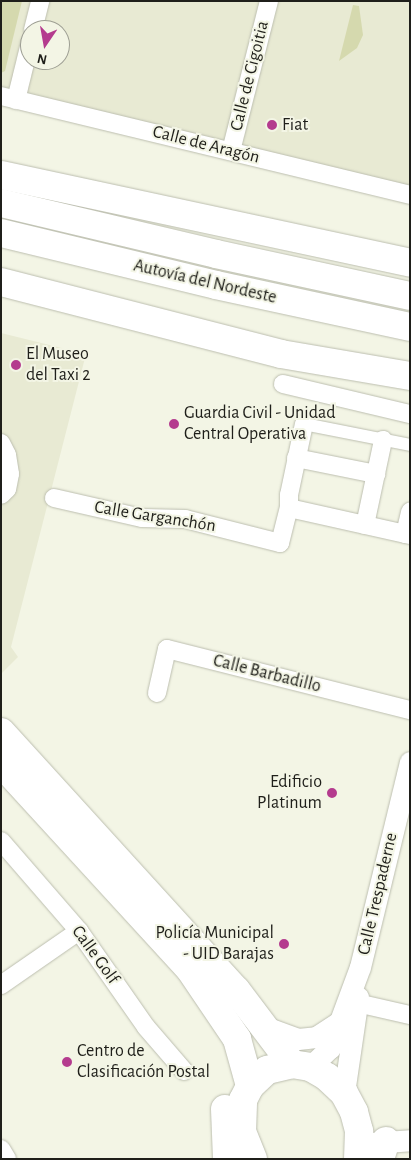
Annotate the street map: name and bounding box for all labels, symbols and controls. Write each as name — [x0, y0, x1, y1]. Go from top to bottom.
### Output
street label: Calle de Cigoitia — [226, 19, 274, 133]
north arrow — [20, 20, 70, 70]
text: N — [36, 51, 48, 67]
place label: Fiat — [282, 114, 308, 136]
marker: Fiat — [266, 119, 278, 131]
street label: Calle de Aragón — [150, 121, 262, 169]
street label: Autovía del Nordeste — [131, 255, 279, 309]
place label: El Museo del Taxi 2 — [26, 344, 90, 386]
marker: El Museo del Taxi 2 — [10, 359, 22, 371]
place label: Guardia Civil - Unidad Central Operativa — [184, 403, 336, 446]
marker: Guardia Civil - Unidad Central Operativa — [168, 418, 180, 430]
street label: Calle Garganchón — [93, 497, 217, 537]
street label: Calle Barbadillo — [211, 650, 323, 698]
place label: Edificio Platinum — [257, 772, 322, 814]
marker: Edificio Platinum — [326, 787, 338, 799]
street label: Calle Trespaderne — [353, 831, 403, 957]
street label: Calle Golf — [67, 922, 123, 988]
place label: Policía Municipal - UID Barajas — [155, 923, 274, 966]
marker: Policía Municipal - UID Barajas — [278, 938, 290, 950]
place label: Centro de Clasificación Postal — [77, 1041, 210, 1084]
marker: Centro de Clasificación Postal — [61, 1056, 73, 1068]

